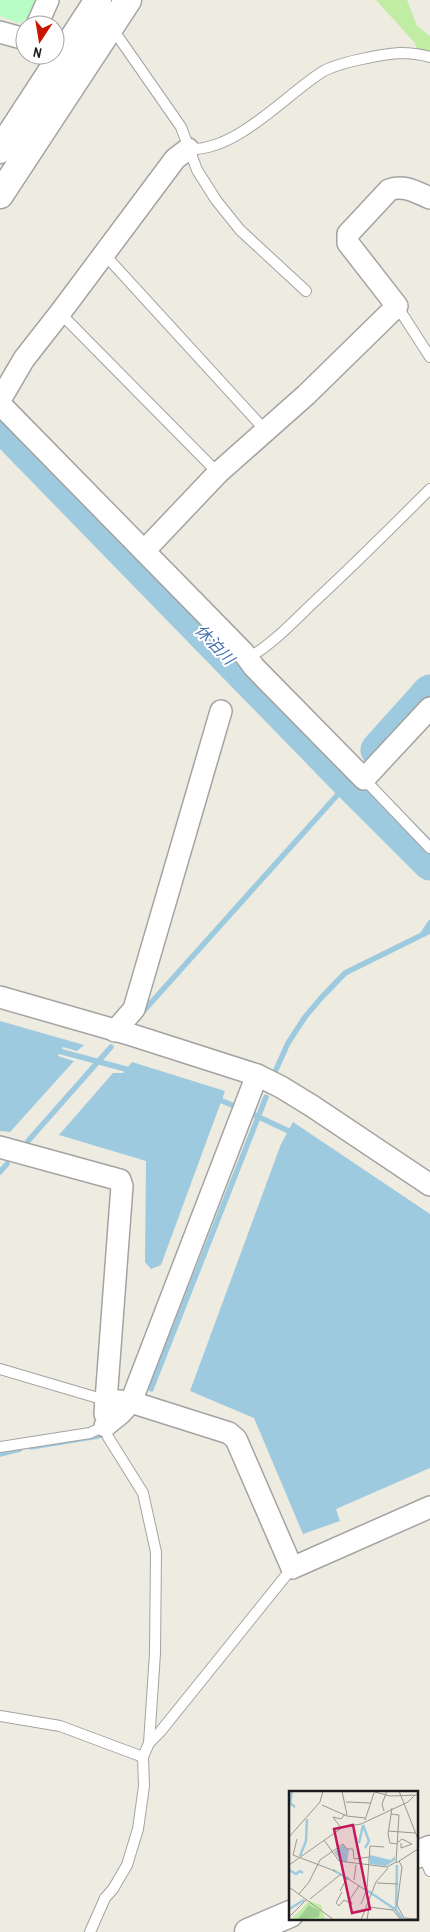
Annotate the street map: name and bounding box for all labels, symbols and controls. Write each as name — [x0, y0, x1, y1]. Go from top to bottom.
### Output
north arrow — [15, 15, 65, 65]
text: N — [31, 43, 43, 62]
water label: 休泊川 — [190, 619, 241, 670]
inset map — [289, 1791, 418, 1920]

